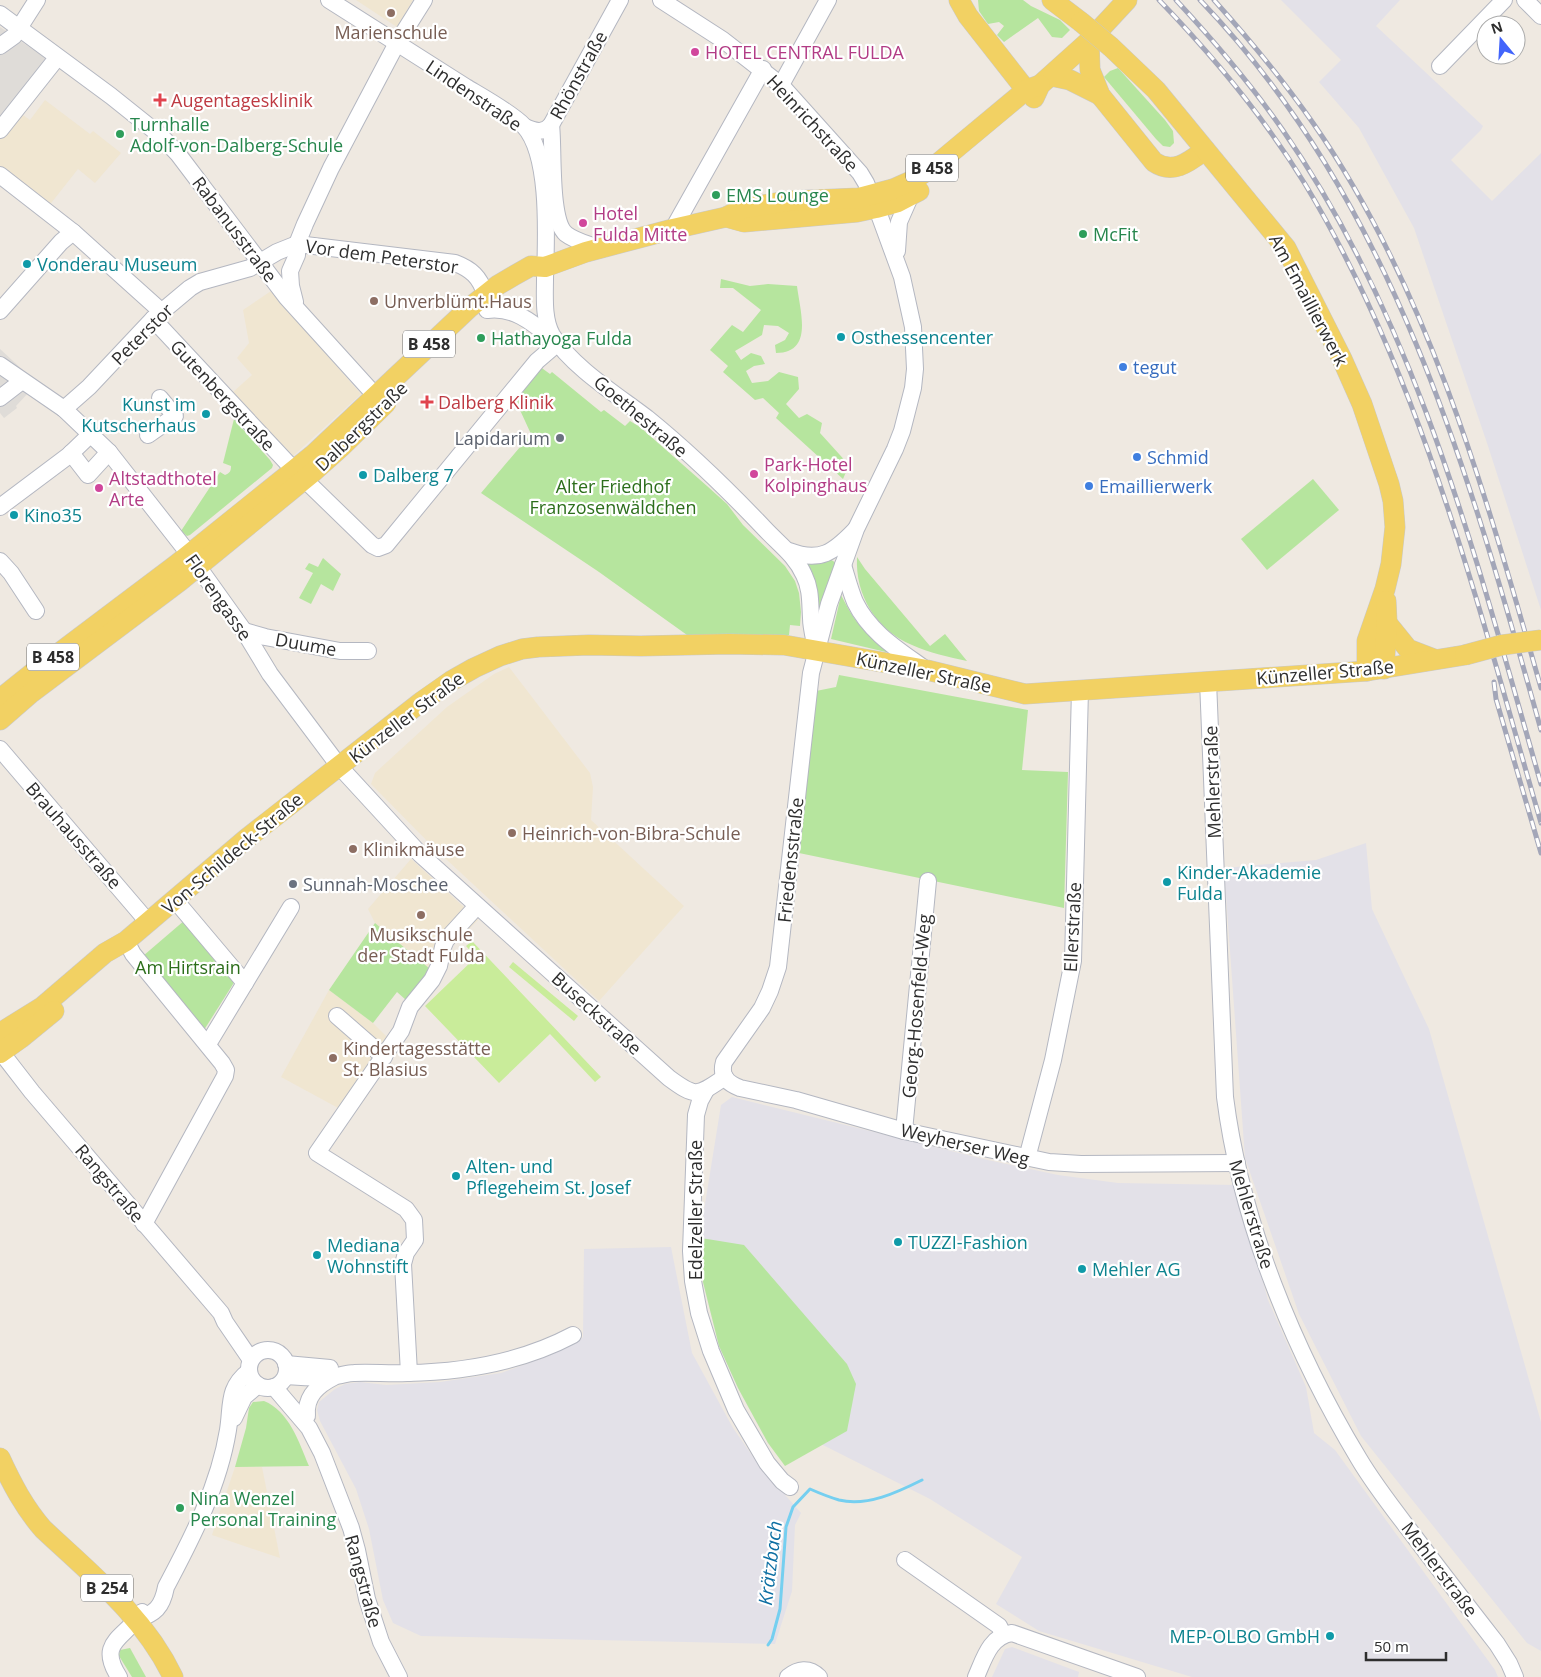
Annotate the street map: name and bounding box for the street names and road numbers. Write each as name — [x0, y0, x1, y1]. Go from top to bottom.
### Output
street label: Rhönstraße — [544, 26, 612, 124]
street label: Lindenstraße — [421, 54, 527, 136]
street label: Heinrichstraße — [762, 69, 864, 177]
road number: B 458 — [906, 154, 958, 182]
street label: Rabanusstraße — [187, 171, 283, 287]
street label: Am Emaillierwerk — [1264, 230, 1354, 371]
street label: Vor dem Peterstor — [304, 233, 461, 279]
street label: Peterstor — [106, 297, 179, 370]
road number: B 458 — [403, 330, 455, 358]
street label: Gutenbergstraße — [165, 334, 281, 456]
street label: Goethestraße — [589, 370, 693, 462]
street label: Dalbergstraße — [310, 376, 412, 476]
street label: Florengasse — [180, 549, 258, 645]
street label: Duume — [273, 627, 339, 661]
road number: B 458 — [27, 644, 79, 670]
street label: Künzeller Straße — [854, 646, 994, 698]
street label: Künzeller Straße — [1255, 654, 1395, 690]
street label: Künzeller Straße — [344, 666, 468, 768]
street label: Mehlerstraße — [1198, 725, 1226, 839]
street label: Brauhausstraße — [21, 776, 127, 894]
street label: Von-Schildeck-Straße — [157, 787, 307, 919]
street label: Friedensstraße — [771, 796, 809, 924]
street label: Ellerstraße — [1058, 881, 1086, 973]
street label: Georg-Hosenfeld-Weg — [896, 913, 936, 1099]
street label: Buseckstraße — [547, 966, 647, 1060]
street label: Weyherser Weg — [898, 1118, 1032, 1171]
street label: Rangstraße — [70, 1139, 150, 1227]
street label: Edelzeller Straße — [683, 1140, 707, 1280]
street label: Mehlerstraße — [1224, 1156, 1280, 1272]
street label: Mehlerstraße — [1396, 1517, 1484, 1621]
street label: Rangstraße — [340, 1532, 388, 1630]
road number: B 254 — [81, 1575, 133, 1602]

